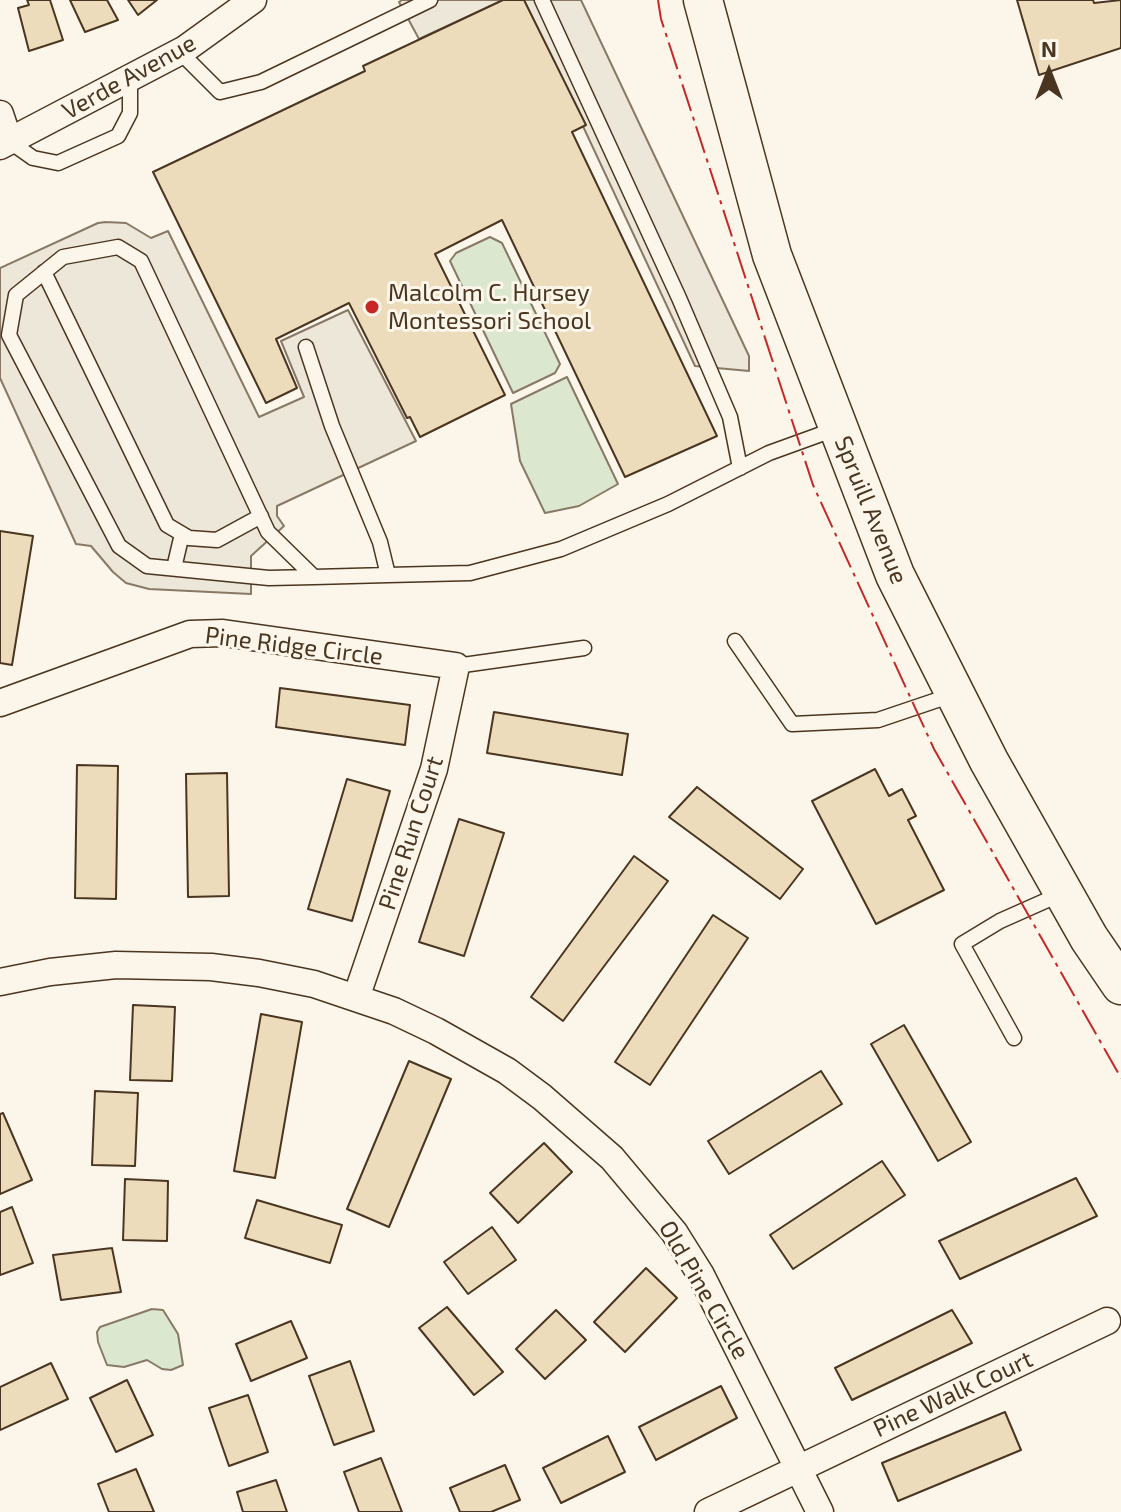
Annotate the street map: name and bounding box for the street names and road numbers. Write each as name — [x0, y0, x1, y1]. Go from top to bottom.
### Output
street label: Verde Avenue — [57, 28, 201, 126]
street label: Spruill Avenue — [828, 432, 914, 588]
street label: Pine Ridge Circle — [203, 621, 385, 671]
street label: Pine Run Court — [373, 753, 449, 913]
street label: Old Pine Circle — [653, 1216, 755, 1364]
street label: Pine Walk Court — [869, 1345, 1037, 1443]

